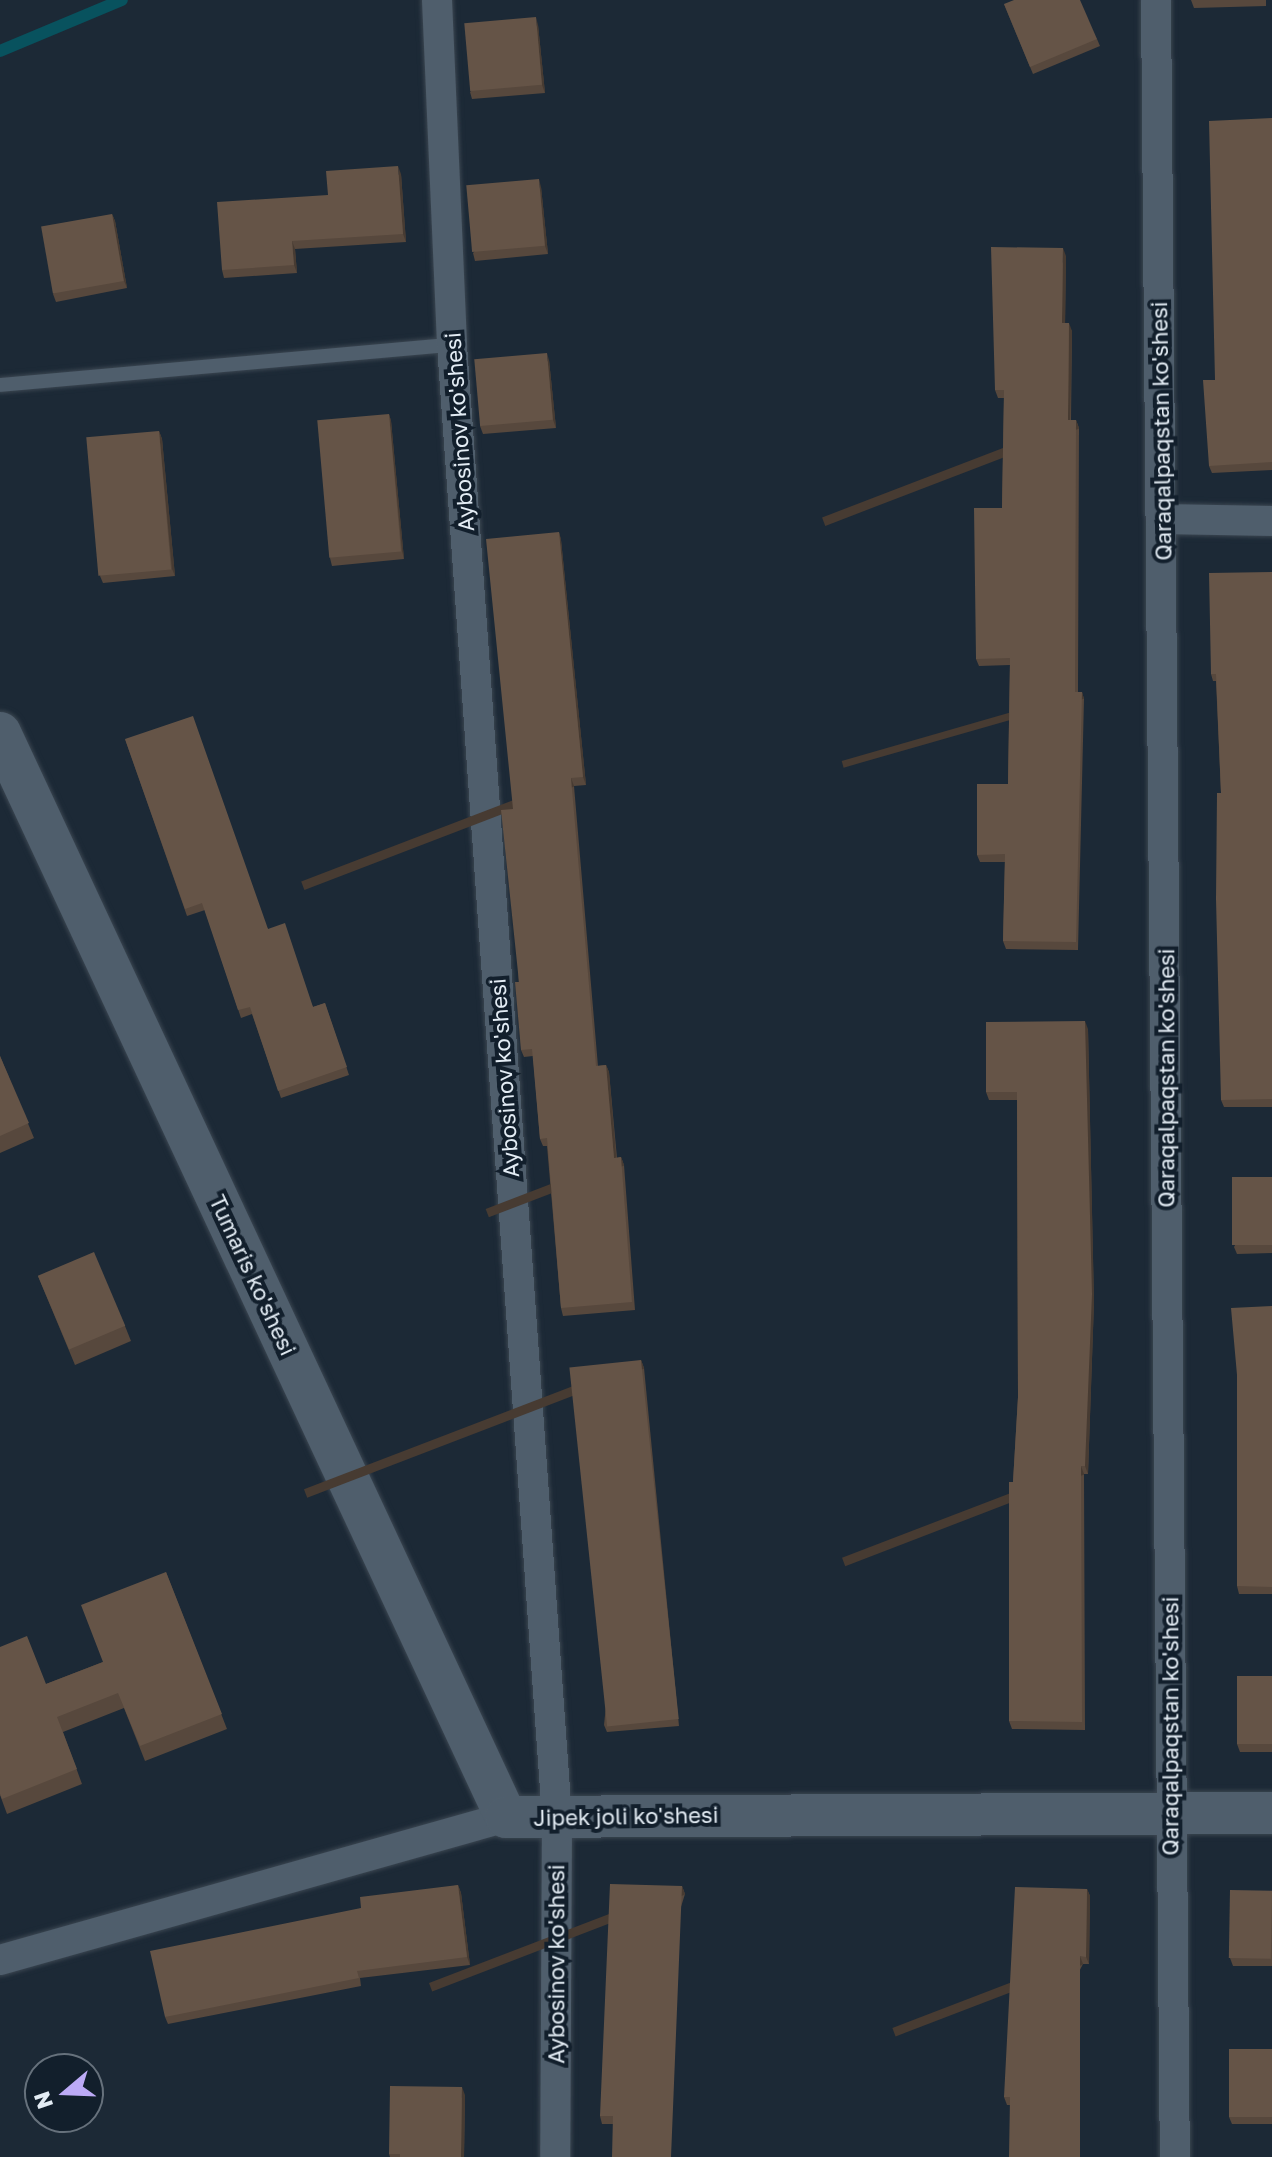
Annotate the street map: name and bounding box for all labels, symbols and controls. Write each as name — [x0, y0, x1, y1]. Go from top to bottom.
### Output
street label: Qaraqalpaqstan ko'shesi — [1146, 301, 1176, 561]
street label: Aybosinov ko'shesi — [439, 332, 479, 532]
street label: Qaraqalpaqstan ko'shesi — [1153, 948, 1179, 1208]
street label: Aybosinov ko'shesi — [484, 978, 524, 1178]
street label: Tumaris ko'shesi — [204, 1191, 302, 1359]
street label: Qaraqalpaqstan ko'shesi — [1157, 1596, 1183, 1856]
street label: Jipek joli ko'shesi — [533, 1801, 719, 1831]
street label: Aybosinov ko'shesi — [543, 1864, 569, 2064]
north arrow — [24, 2053, 104, 2133]
text: N — [27, 2088, 58, 2113]

